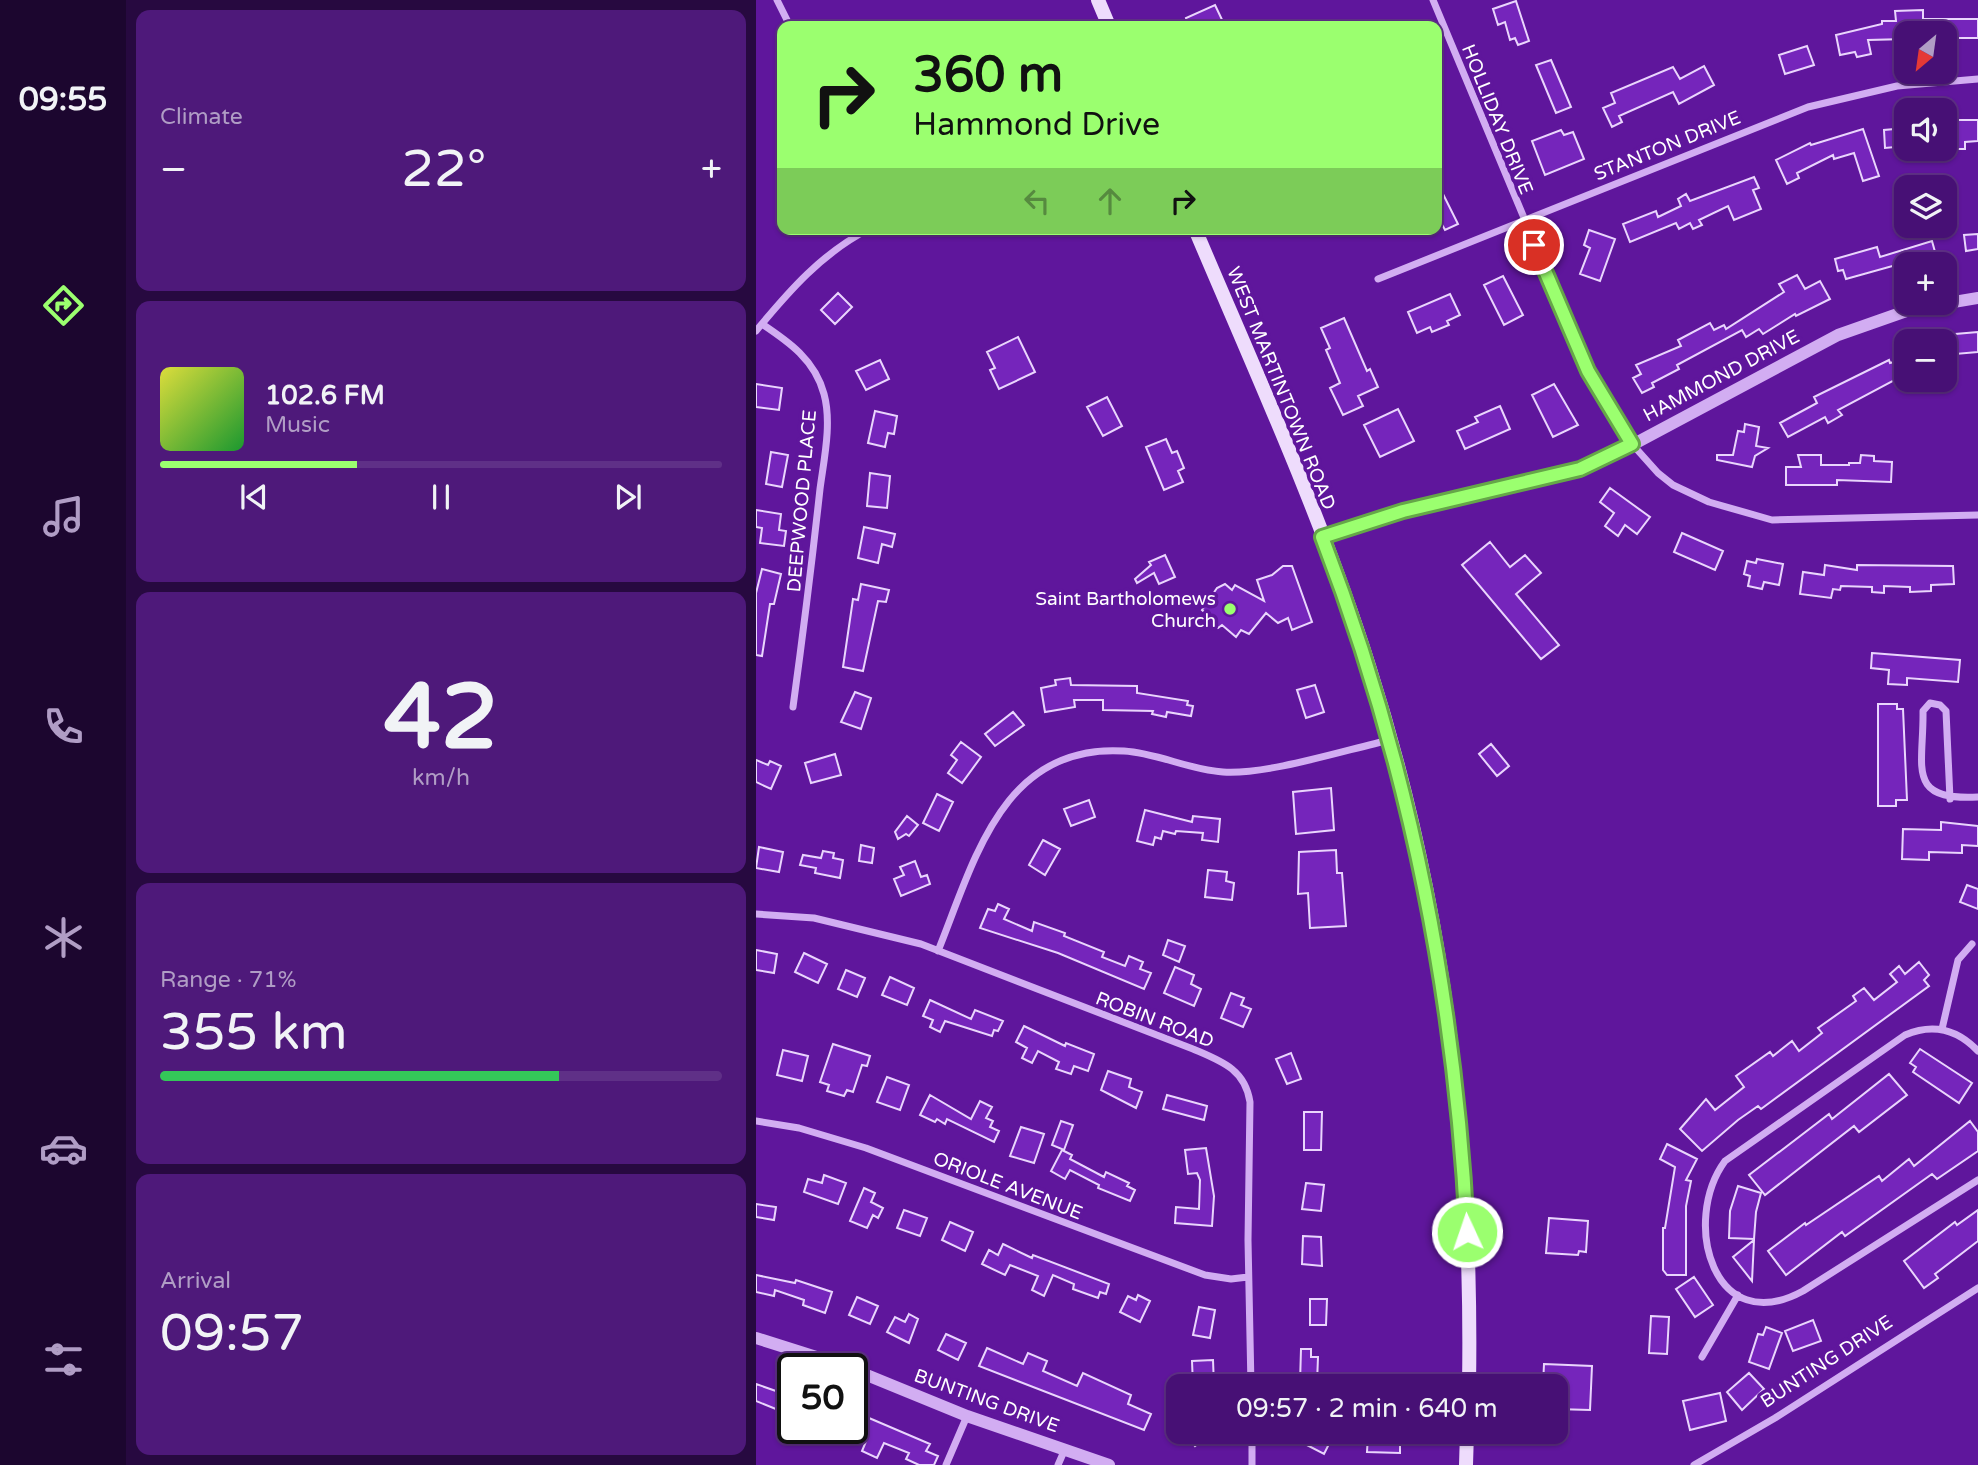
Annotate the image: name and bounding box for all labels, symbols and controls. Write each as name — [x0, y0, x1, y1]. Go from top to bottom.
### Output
north arrow — [1894, 21, 1956, 84]
map controls — [1894, 21, 1957, 392]
street label: HOLLIDAY DRIVE — [1457, 41, 1537, 198]
text: 360 m — [913, 46, 1063, 105]
icon: right — [798, 49, 889, 140]
text: 09:55 — [19, 81, 107, 119]
button: sound — [1894, 98, 1957, 161]
text: Climate — [160, 103, 243, 131]
text: Hammond Drive — [913, 106, 1160, 144]
street label: STANTON DRIVE — [1591, 106, 1744, 185]
text: 22° — [401, 138, 486, 201]
text: − — [160, 147, 187, 193]
text: + — [701, 147, 722, 193]
button: layers — [1894, 175, 1957, 238]
icon: left — [1018, 182, 1056, 220]
icon: ahead — [1091, 182, 1129, 220]
icon: right — [1164, 182, 1202, 220]
pin — [1504, 215, 1564, 275]
icon: arrive — [1515, 226, 1553, 264]
button: + — [1894, 252, 1957, 315]
street label: WEST MARTINTOWN ROAD — [1222, 264, 1340, 513]
icon: directions — [39, 281, 88, 330]
street label: HAMMOND DRIVE — [1640, 325, 1803, 426]
button: − — [1894, 329, 1957, 392]
text: 102.6 FM — [265, 380, 385, 411]
street label: DEEPWOOD PLACE — [783, 409, 821, 593]
text: Music — [265, 411, 330, 439]
icon: previous — [235, 478, 273, 516]
icon: pause — [422, 478, 460, 516]
icon: next — [609, 478, 647, 516]
icon: music — [39, 492, 88, 541]
place label: Saint Bartholomews Church — [1035, 588, 1216, 632]
marker: Saint Bartholomews Church — [1222, 601, 1238, 617]
text: 42 — [384, 663, 498, 773]
icon: phone — [39, 702, 88, 751]
text: km/h — [412, 764, 470, 792]
icon: climate — [39, 913, 88, 962]
text: Range · 71% — [160, 966, 296, 994]
street label: ROBIN ROAD — [1092, 987, 1217, 1053]
text: 355 km — [160, 1001, 348, 1064]
icon: car — [39, 1124, 88, 1173]
street label: ORIOLE AVENUE — [930, 1147, 1085, 1225]
position arrow — [1430, 1195, 1504, 1269]
text: Arrival — [160, 1267, 231, 1295]
text: 09:57 — [160, 1302, 304, 1365]
street label: BUNTING DRIVE — [1756, 1311, 1897, 1413]
icon: filters — [39, 1335, 88, 1384]
speed limit sign: 50 — [777, 1353, 868, 1444]
street label: BUNTING DRIVE — [911, 1364, 1062, 1437]
text: 09:57 · 2 min · 640 m — [1236, 1393, 1498, 1424]

